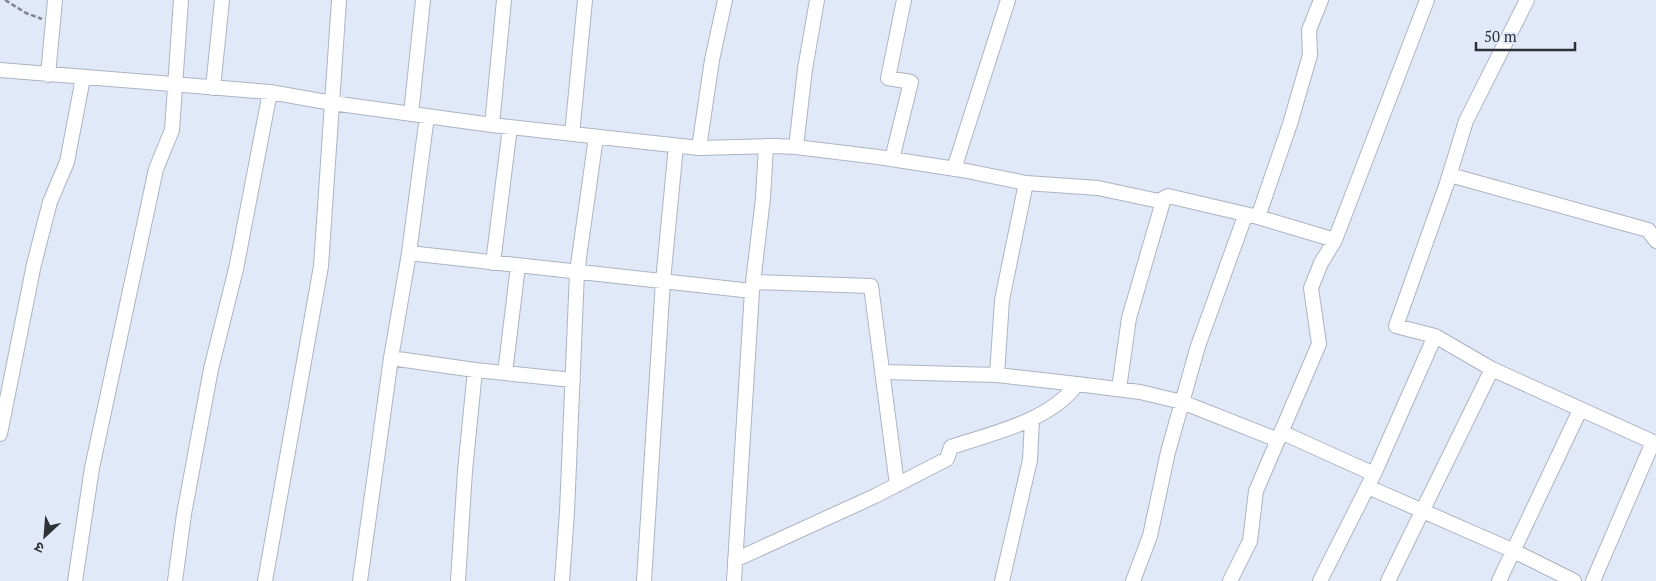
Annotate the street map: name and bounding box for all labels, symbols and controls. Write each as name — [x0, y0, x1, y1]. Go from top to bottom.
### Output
scale bar — [1476, 20, 1575, 52]
text: 50 m — [1484, 26, 1517, 46]
north arrow — [20, 511, 70, 561]
text: उ — [31, 537, 47, 558]

